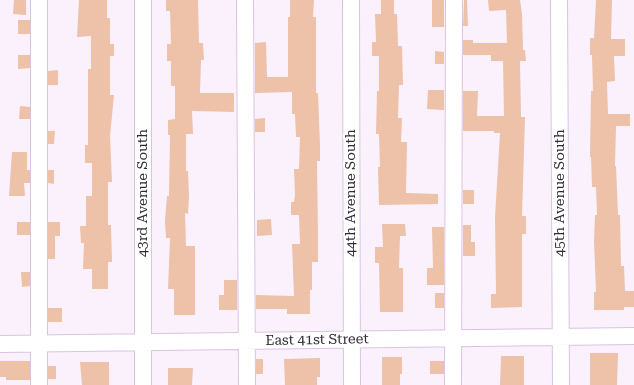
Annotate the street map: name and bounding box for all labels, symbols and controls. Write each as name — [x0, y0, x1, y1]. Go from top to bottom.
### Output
street label: 43rd Avenue South — [135, 129, 151, 257]
street label: 44th Avenue South — [343, 129, 359, 257]
street label: 45th Avenue South — [552, 129, 568, 257]
street label: East 41st Street — [265, 331, 369, 349]

